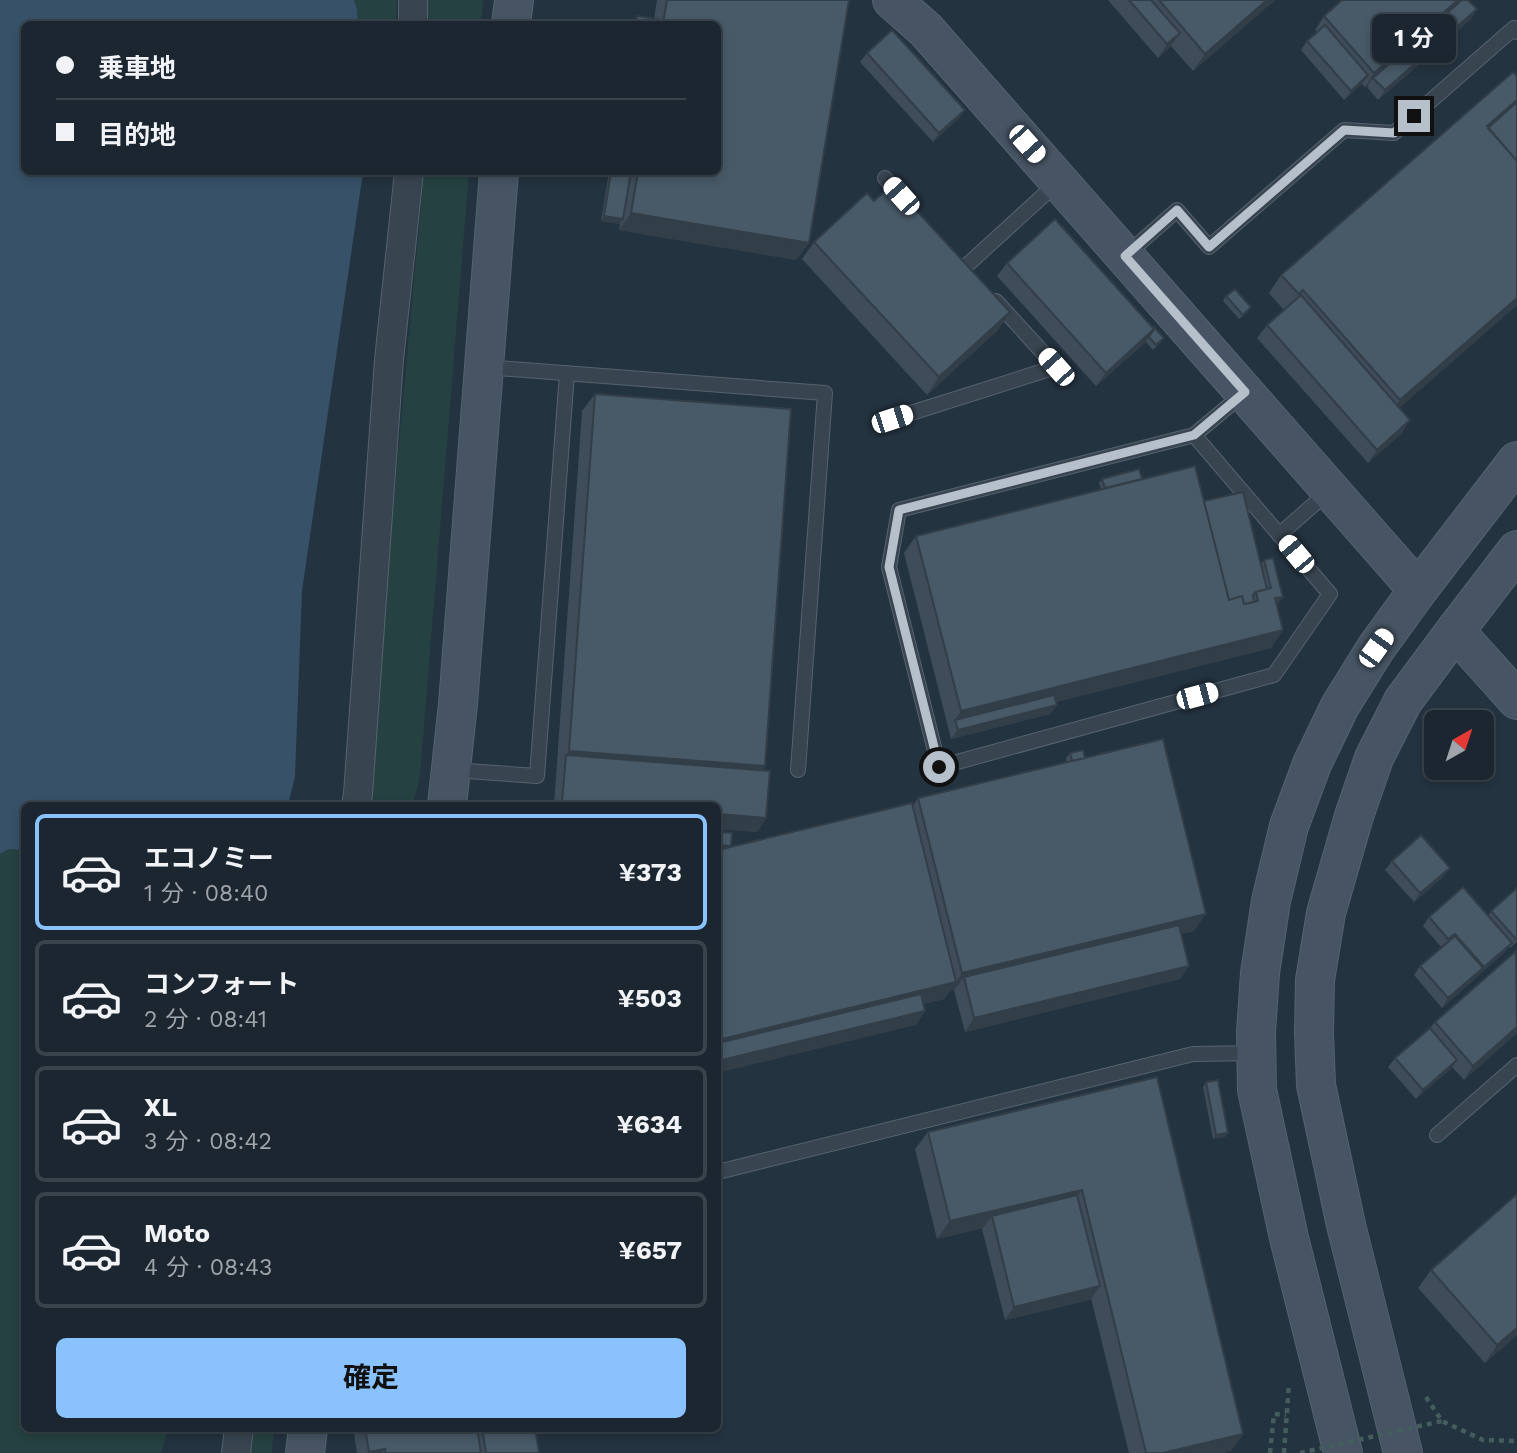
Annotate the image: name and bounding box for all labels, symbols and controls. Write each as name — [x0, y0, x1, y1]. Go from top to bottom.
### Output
callout: 1 分 — [1372, 15, 1456, 64]
text: 1 分 — [1394, 25, 1434, 52]
text: 乗車地 — [98, 53, 176, 83]
route end — [1398, 100, 1430, 132]
text: 目的地 — [98, 120, 176, 150]
car — [1006, 121, 1049, 167]
car — [880, 173, 923, 219]
car — [1035, 344, 1078, 390]
car — [869, 403, 916, 435]
car — [1275, 531, 1318, 577]
car — [1356, 625, 1397, 671]
car — [1174, 680, 1221, 712]
north arrow — [1424, 710, 1494, 780]
map controls — [1424, 710, 1494, 780]
route start — [923, 751, 955, 783]
icon: car — [60, 841, 123, 904]
text: エコノミー — [144, 843, 274, 873]
text: ¥373 — [619, 857, 682, 887]
text: 1 分 · 08:40 — [144, 880, 268, 907]
icon: car — [60, 967, 123, 1030]
text: コンフォート — [144, 969, 299, 999]
text: ¥503 — [618, 983, 682, 1013]
text: 2 分 · 08:41 — [144, 1006, 267, 1033]
text: XL — [144, 1092, 177, 1122]
icon: car — [60, 1093, 123, 1156]
text: ¥634 — [616, 1109, 682, 1139]
text: 3 分 · 08:42 — [144, 1128, 272, 1155]
text: Moto — [144, 1218, 210, 1248]
icon: car — [60, 1219, 123, 1282]
text: ¥657 — [618, 1235, 682, 1265]
text: 4 分 · 08:43 — [144, 1254, 273, 1281]
button: 確定 — [56, 1338, 686, 1418]

